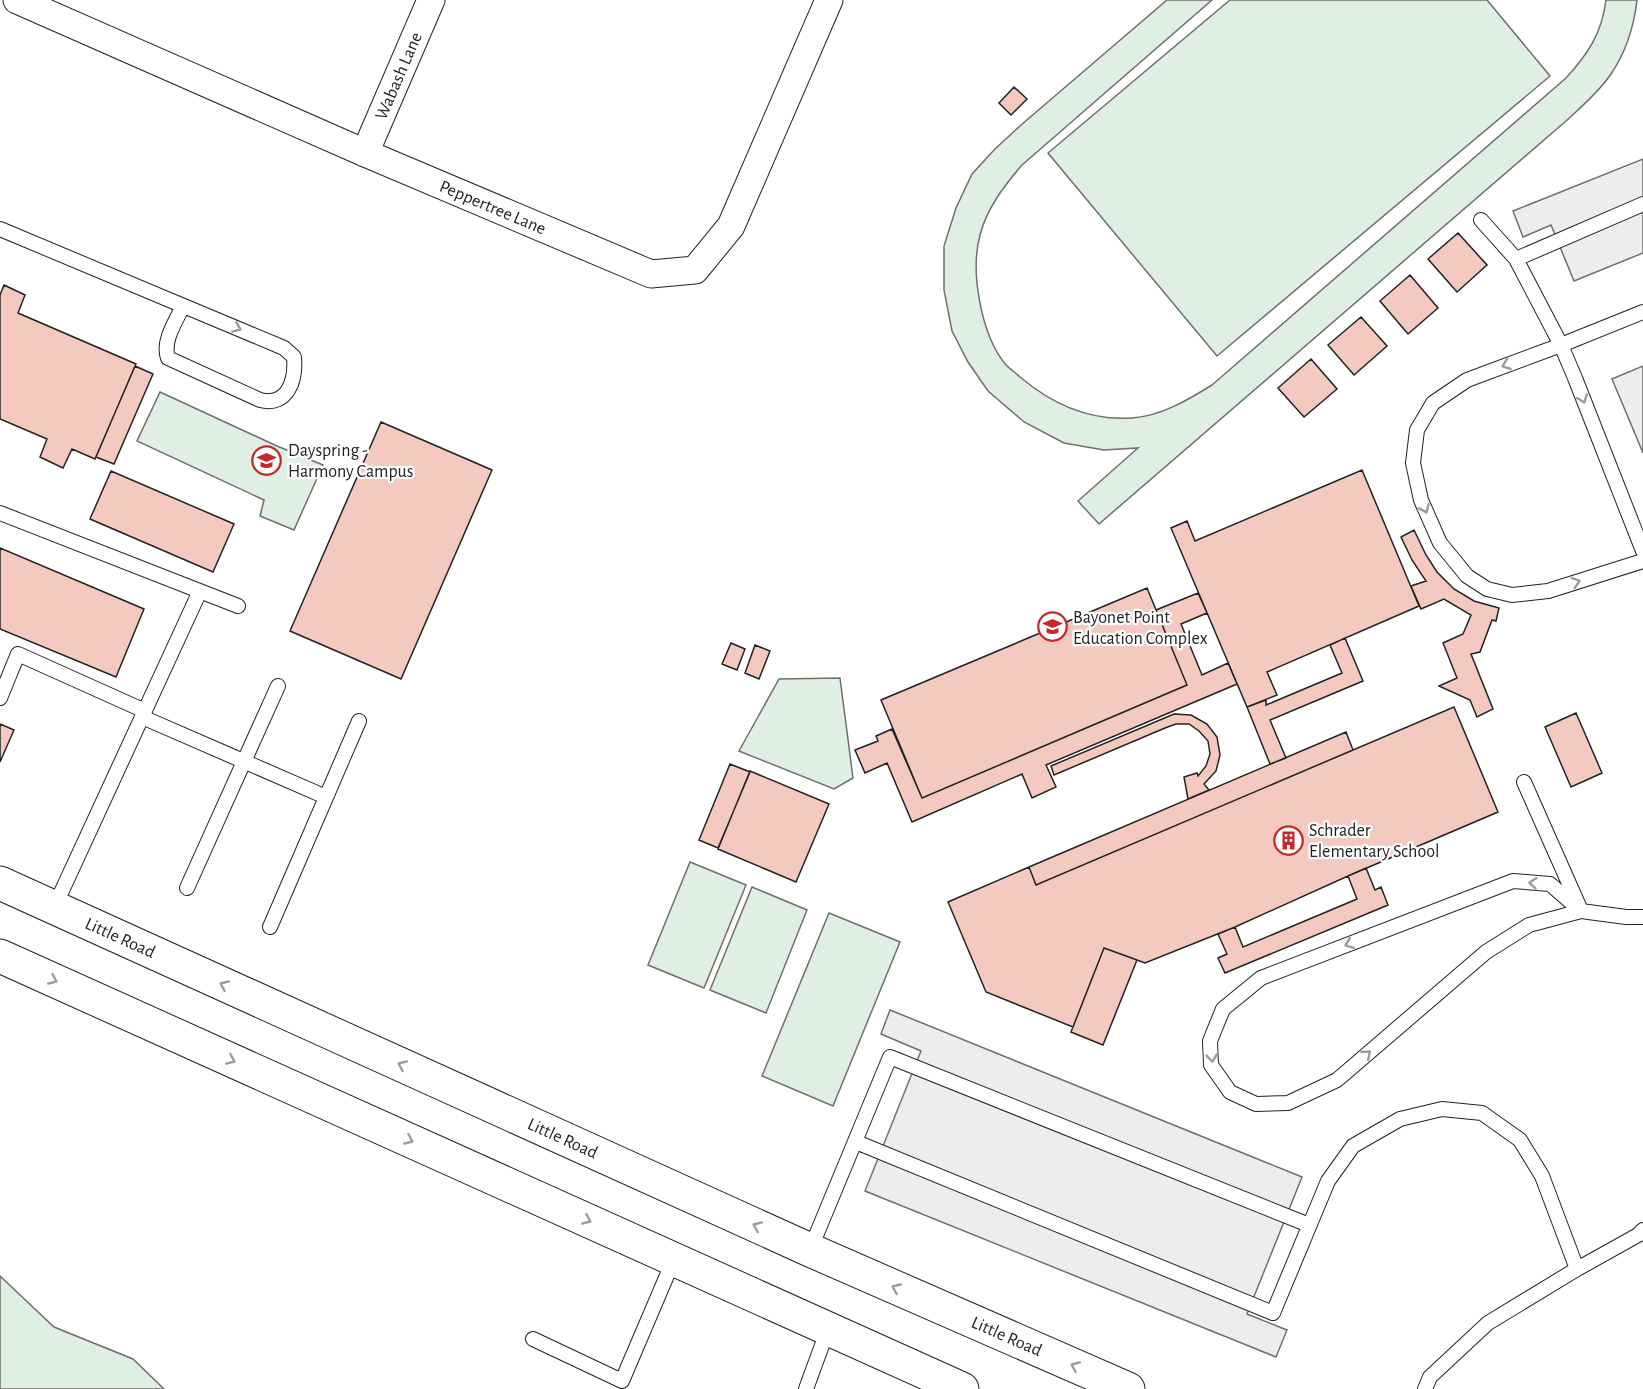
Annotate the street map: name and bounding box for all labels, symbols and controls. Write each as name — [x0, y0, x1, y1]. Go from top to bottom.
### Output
street label: Wabash Lane — [372, 30, 426, 123]
street label: Peppertree Lane — [437, 178, 548, 238]
one-way arrow — [230, 321, 241, 333]
one-way arrow — [1501, 358, 1512, 371]
one-way arrow — [1576, 393, 1589, 404]
place label: Dayspring - Harmony Campus — [288, 442, 413, 481]
school or university icon: Dayspring - Harmony Campus — [251, 444, 283, 476]
one-way arrow — [1417, 503, 1429, 514]
one-way arrow — [1570, 577, 1581, 589]
place label: Bayonet Point Education Complex — [1073, 609, 1208, 648]
school or university icon: Bayonet Point Education Complex — [1036, 611, 1068, 643]
place label: Schrader Elementary School — [1309, 822, 1440, 861]
building icon: Schrader Elementary School — [1272, 824, 1304, 856]
one-way arrow — [1528, 876, 1537, 889]
street label: Little Road — [82, 915, 158, 962]
one-way arrow — [1344, 937, 1355, 949]
one-way arrow — [47, 972, 58, 984]
one-way arrow — [220, 980, 231, 992]
one-way arrow — [1360, 1050, 1371, 1061]
one-way arrow — [225, 1052, 236, 1064]
one-way arrow — [1205, 1053, 1217, 1062]
one-way arrow — [397, 1061, 408, 1073]
street label: Little Road — [525, 1115, 600, 1163]
one-way arrow — [402, 1133, 413, 1145]
one-way arrow — [580, 1213, 591, 1225]
one-way arrow — [753, 1222, 764, 1234]
one-way arrow — [891, 1283, 902, 1295]
street label: Little Road — [968, 1314, 1044, 1360]
one-way arrow — [1070, 1361, 1081, 1373]

